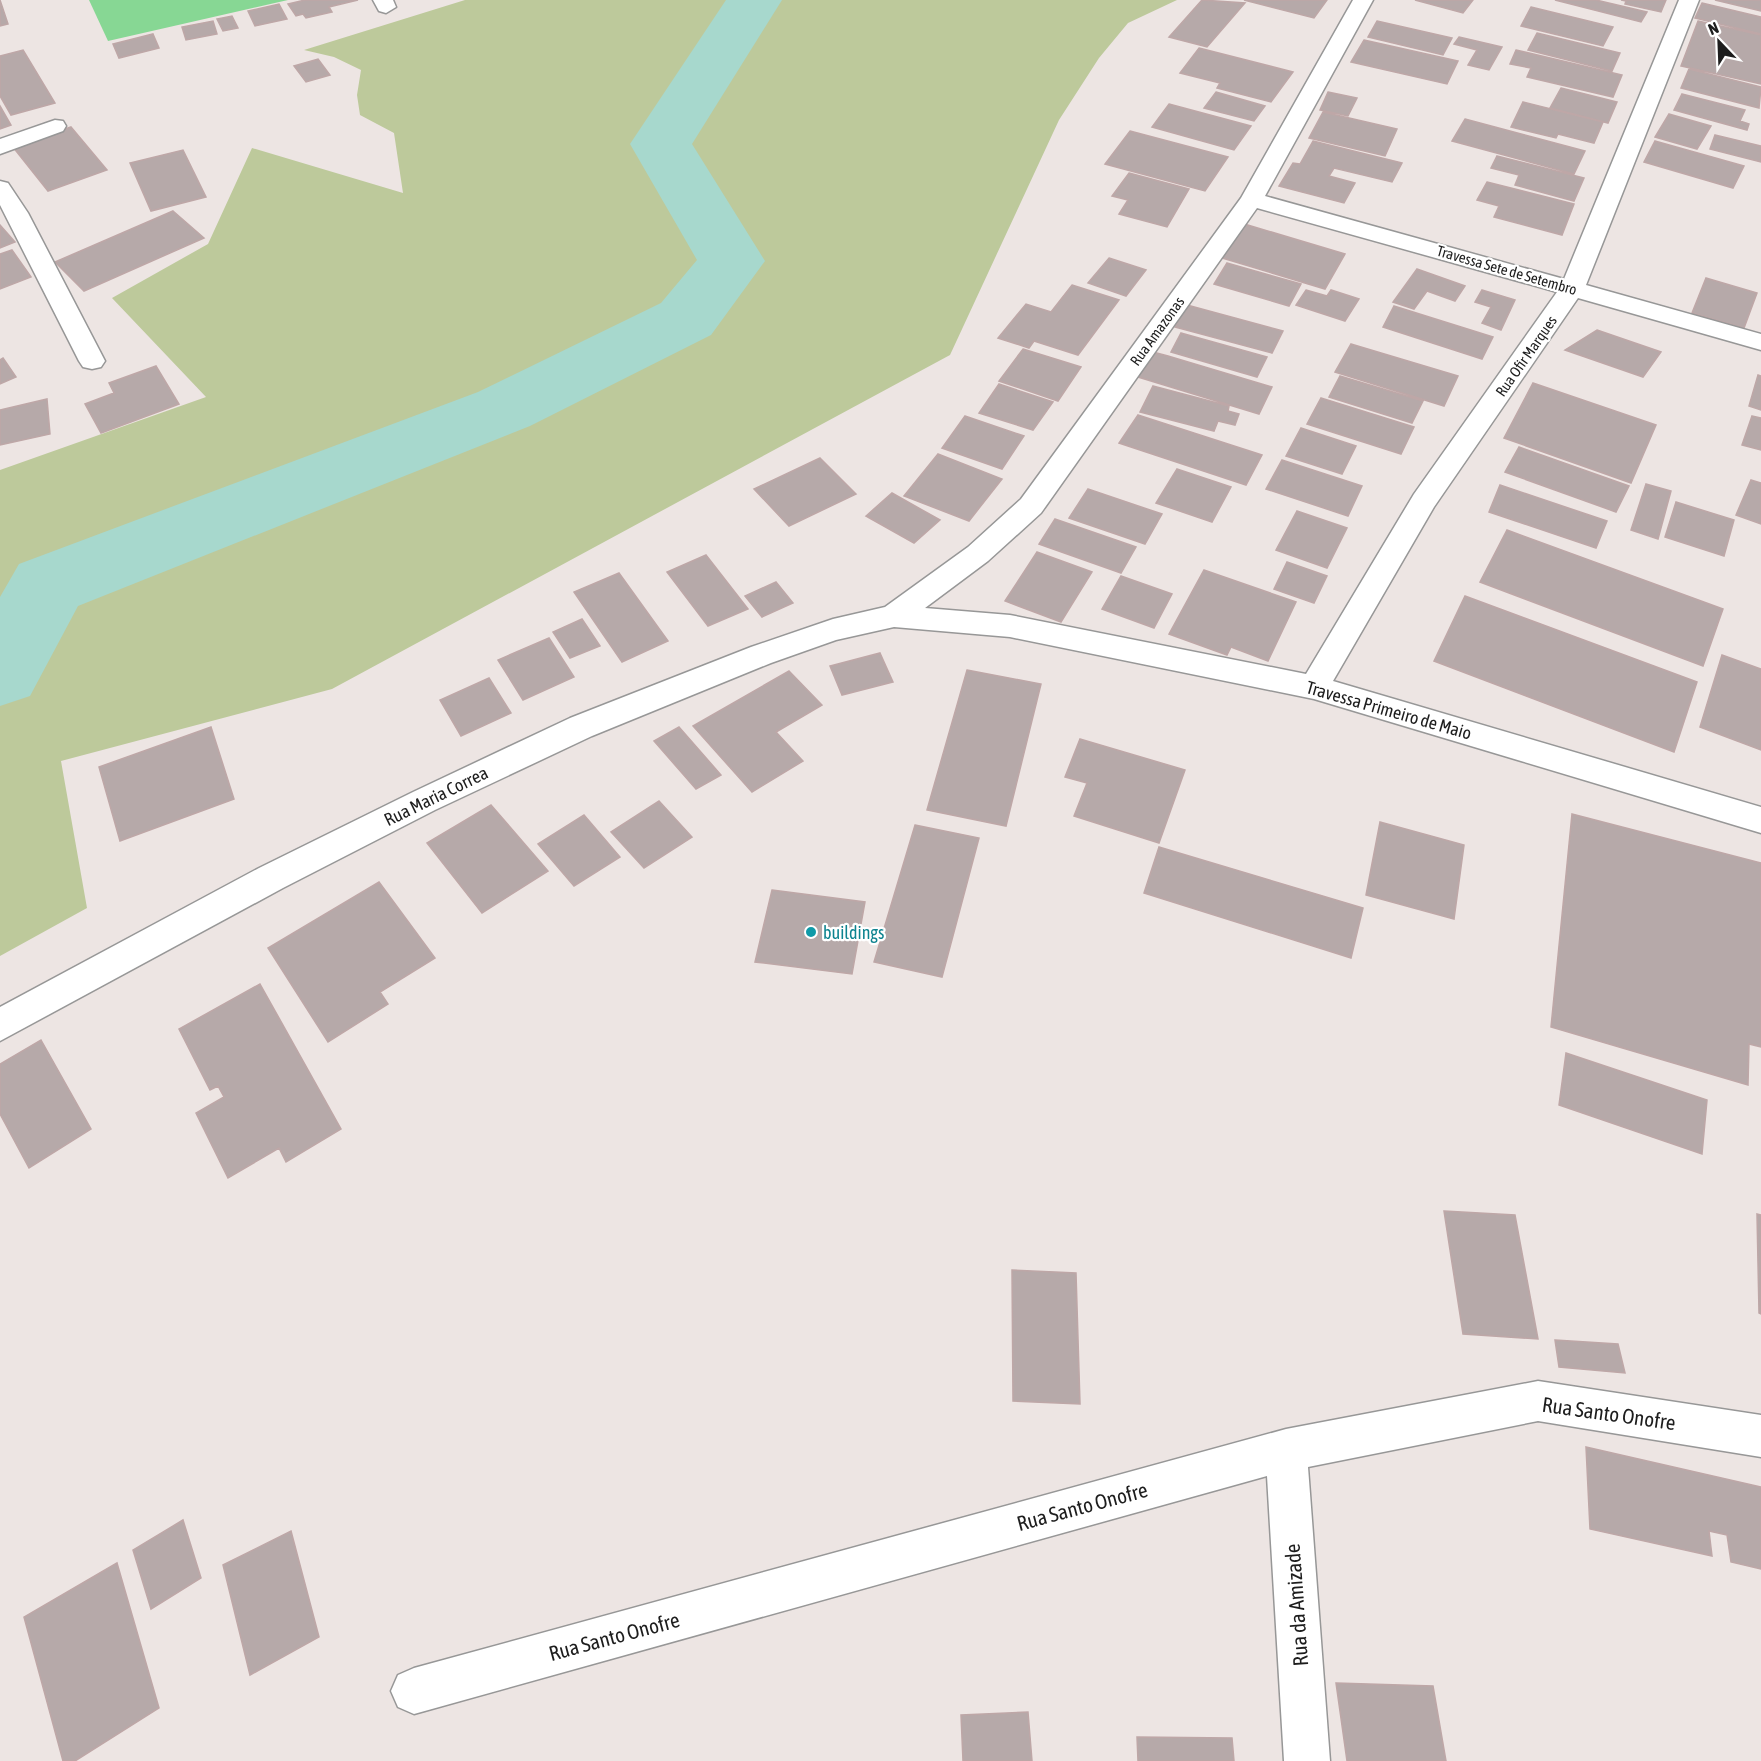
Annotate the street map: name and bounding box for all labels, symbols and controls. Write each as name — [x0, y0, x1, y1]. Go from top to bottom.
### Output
north arrow — [1689, 12, 1749, 72]
text: N — [1705, 18, 1721, 38]
street label: Travessa Sete de Setembro — [1435, 242, 1579, 298]
street label: Rua Amazonas — [1126, 293, 1188, 369]
street label: Rua Ofir Marques — [1492, 312, 1560, 400]
street label: Travessa Primeiro de Maio — [1304, 676, 1474, 744]
street label: Rua Maria Correa — [381, 762, 491, 830]
place label: buildings — [823, 922, 884, 943]
marker: buildings — [804, 925, 818, 939]
street label: Rua Santo Onofre — [1541, 1392, 1677, 1434]
street label: Rua Santo Onofre — [1014, 1477, 1150, 1535]
street label: Rua da Amizade — [1280, 1543, 1312, 1667]
street label: Rua Santo Onofre — [546, 1607, 682, 1665]

